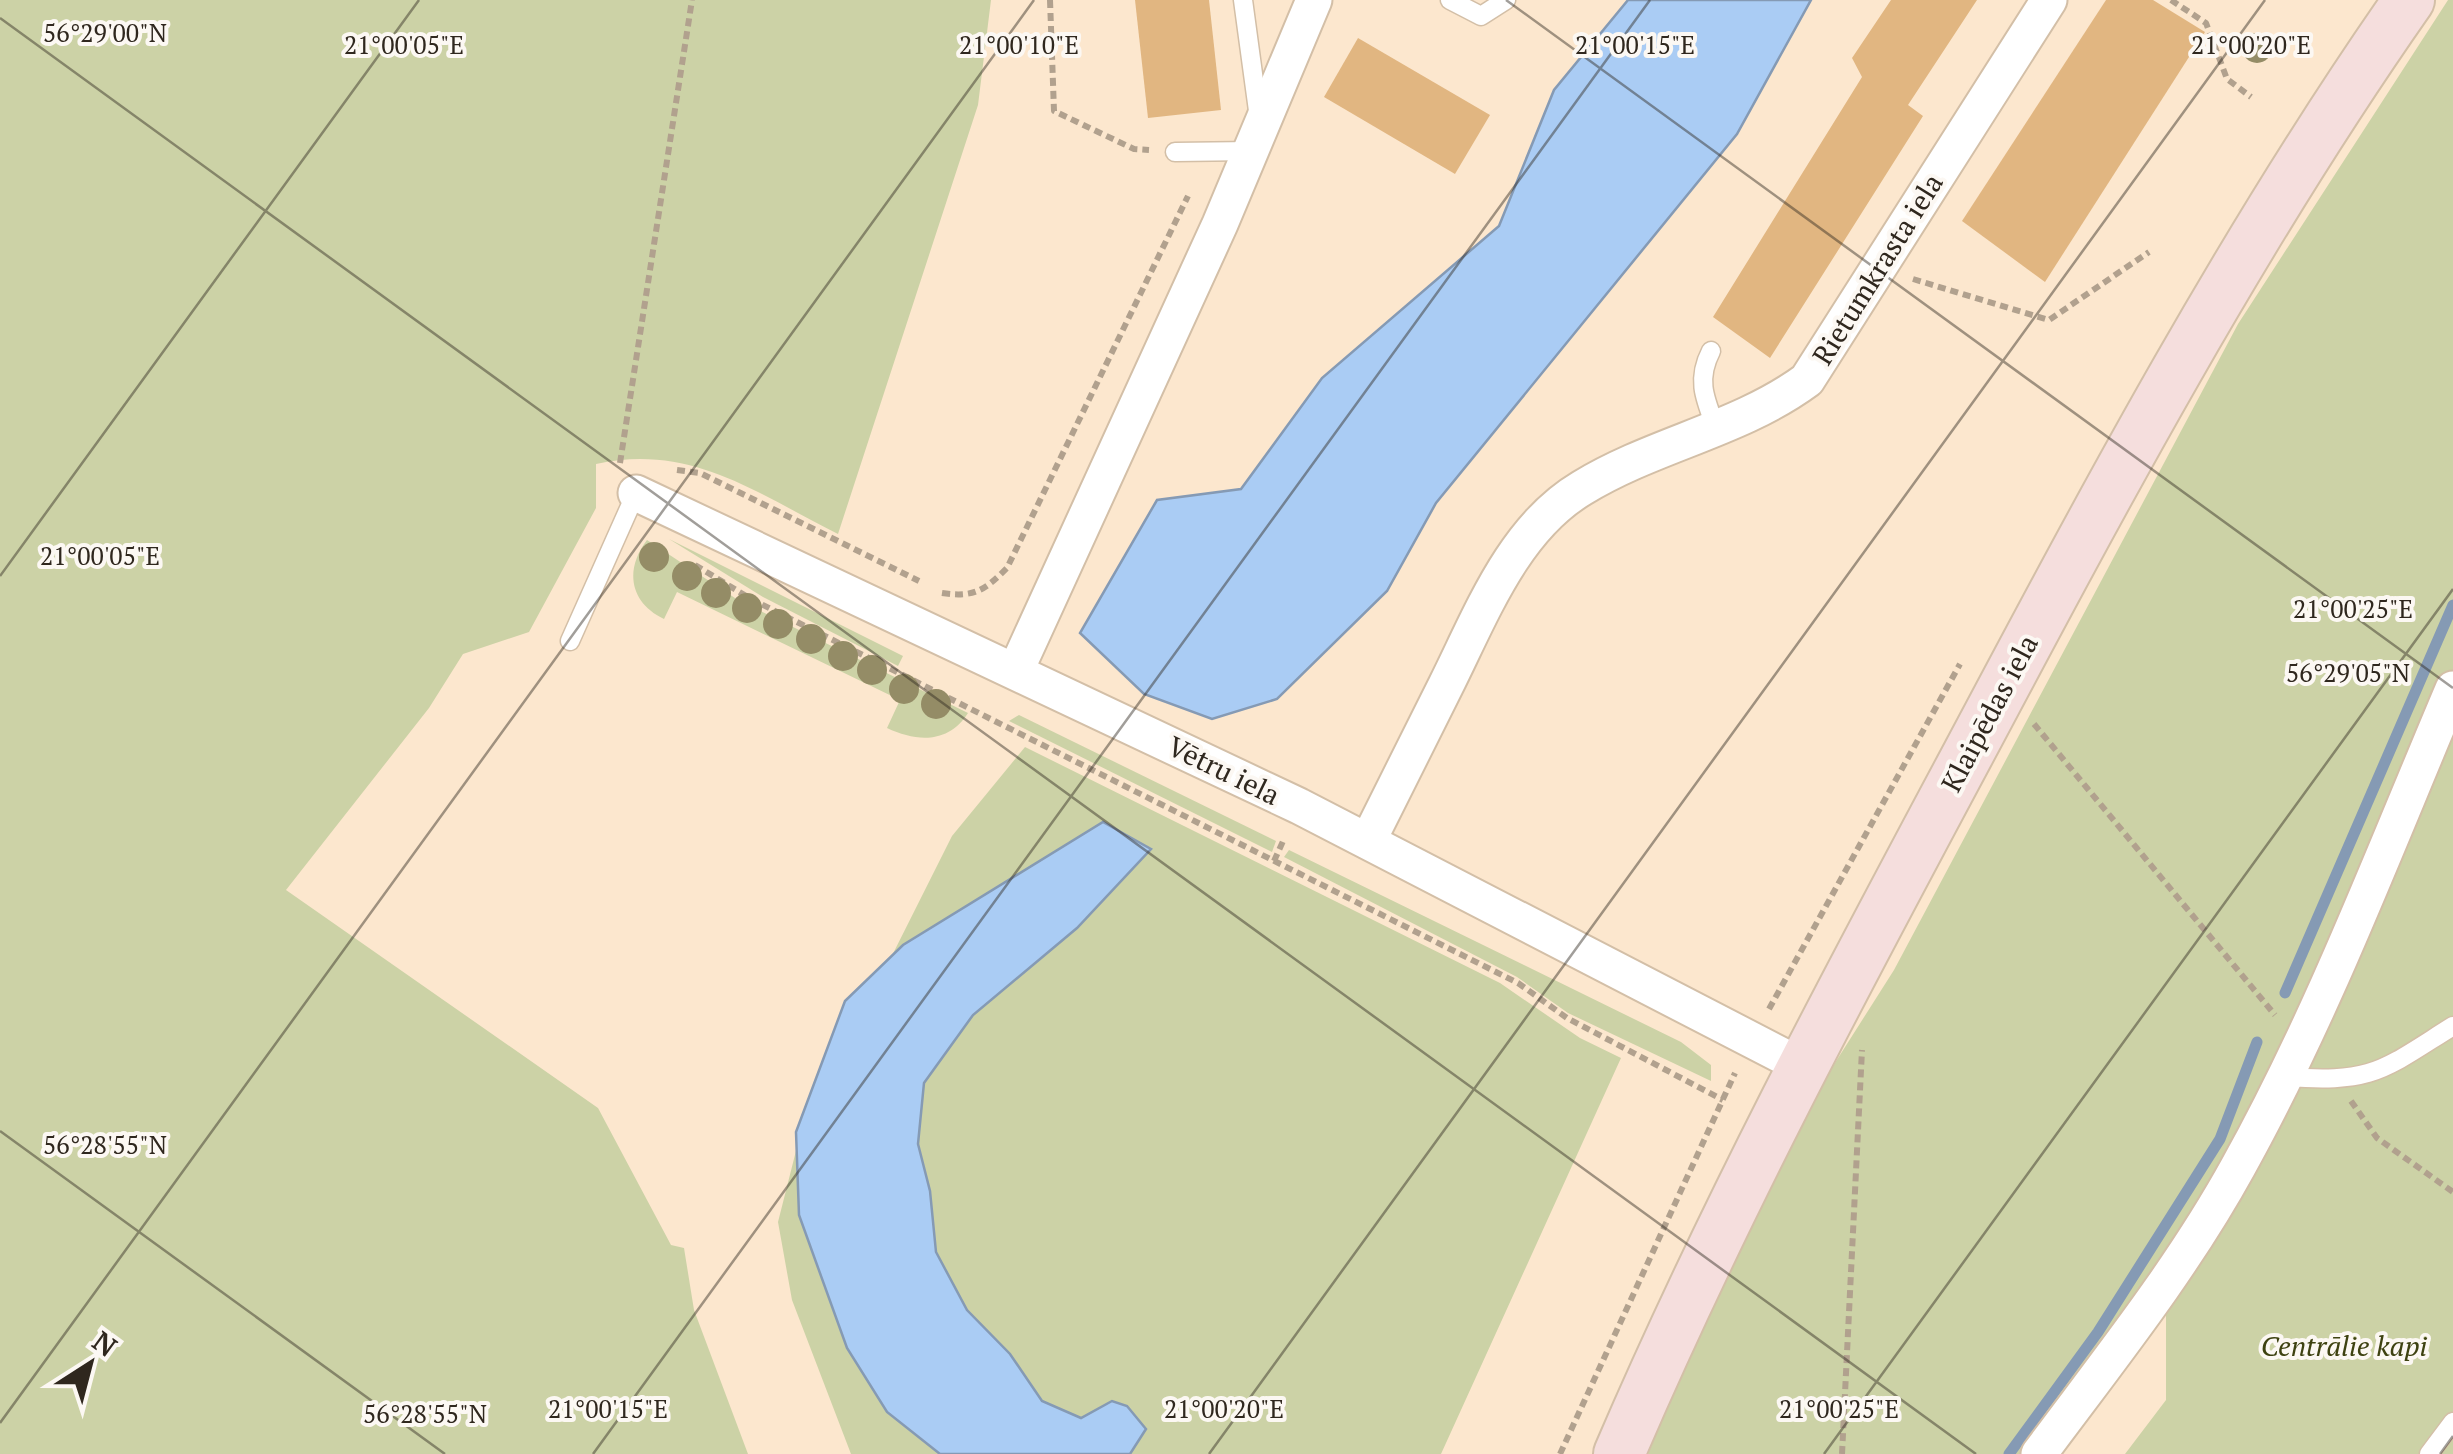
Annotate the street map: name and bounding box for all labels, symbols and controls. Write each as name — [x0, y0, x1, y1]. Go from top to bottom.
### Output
text: 56°29'00"N — [43, 16, 167, 49]
text: 21°00'05"E — [344, 28, 464, 61]
text: 21°00'10"E — [959, 28, 1079, 61]
text: 21°00'15"E — [1575, 28, 1695, 61]
text: 21°00'20"E — [2191, 28, 2311, 61]
street label: Rietumkrasta iela — [1803, 166, 1951, 372]
text: 21°00'05"E — [40, 539, 160, 572]
text: 21°00'25"E — [2293, 592, 2413, 625]
street label: Klaipēdas iela — [1932, 628, 2046, 798]
text: 56°29'05"N — [2286, 656, 2410, 689]
street label: Vētru iela — [1162, 727, 1286, 813]
text: 56°28'55"N — [43, 1128, 167, 1161]
north arrow — [40, 1314, 140, 1414]
text: N — [86, 1322, 124, 1365]
park label: Centrālie kapi — [2261, 1327, 2428, 1364]
text: 21°00'15"E — [548, 1392, 668, 1425]
text: 21°00'20"E — [1164, 1392, 1284, 1425]
text: 21°00'25"E — [1779, 1392, 1899, 1425]
text: 56°28'55"N — [363, 1397, 487, 1430]

